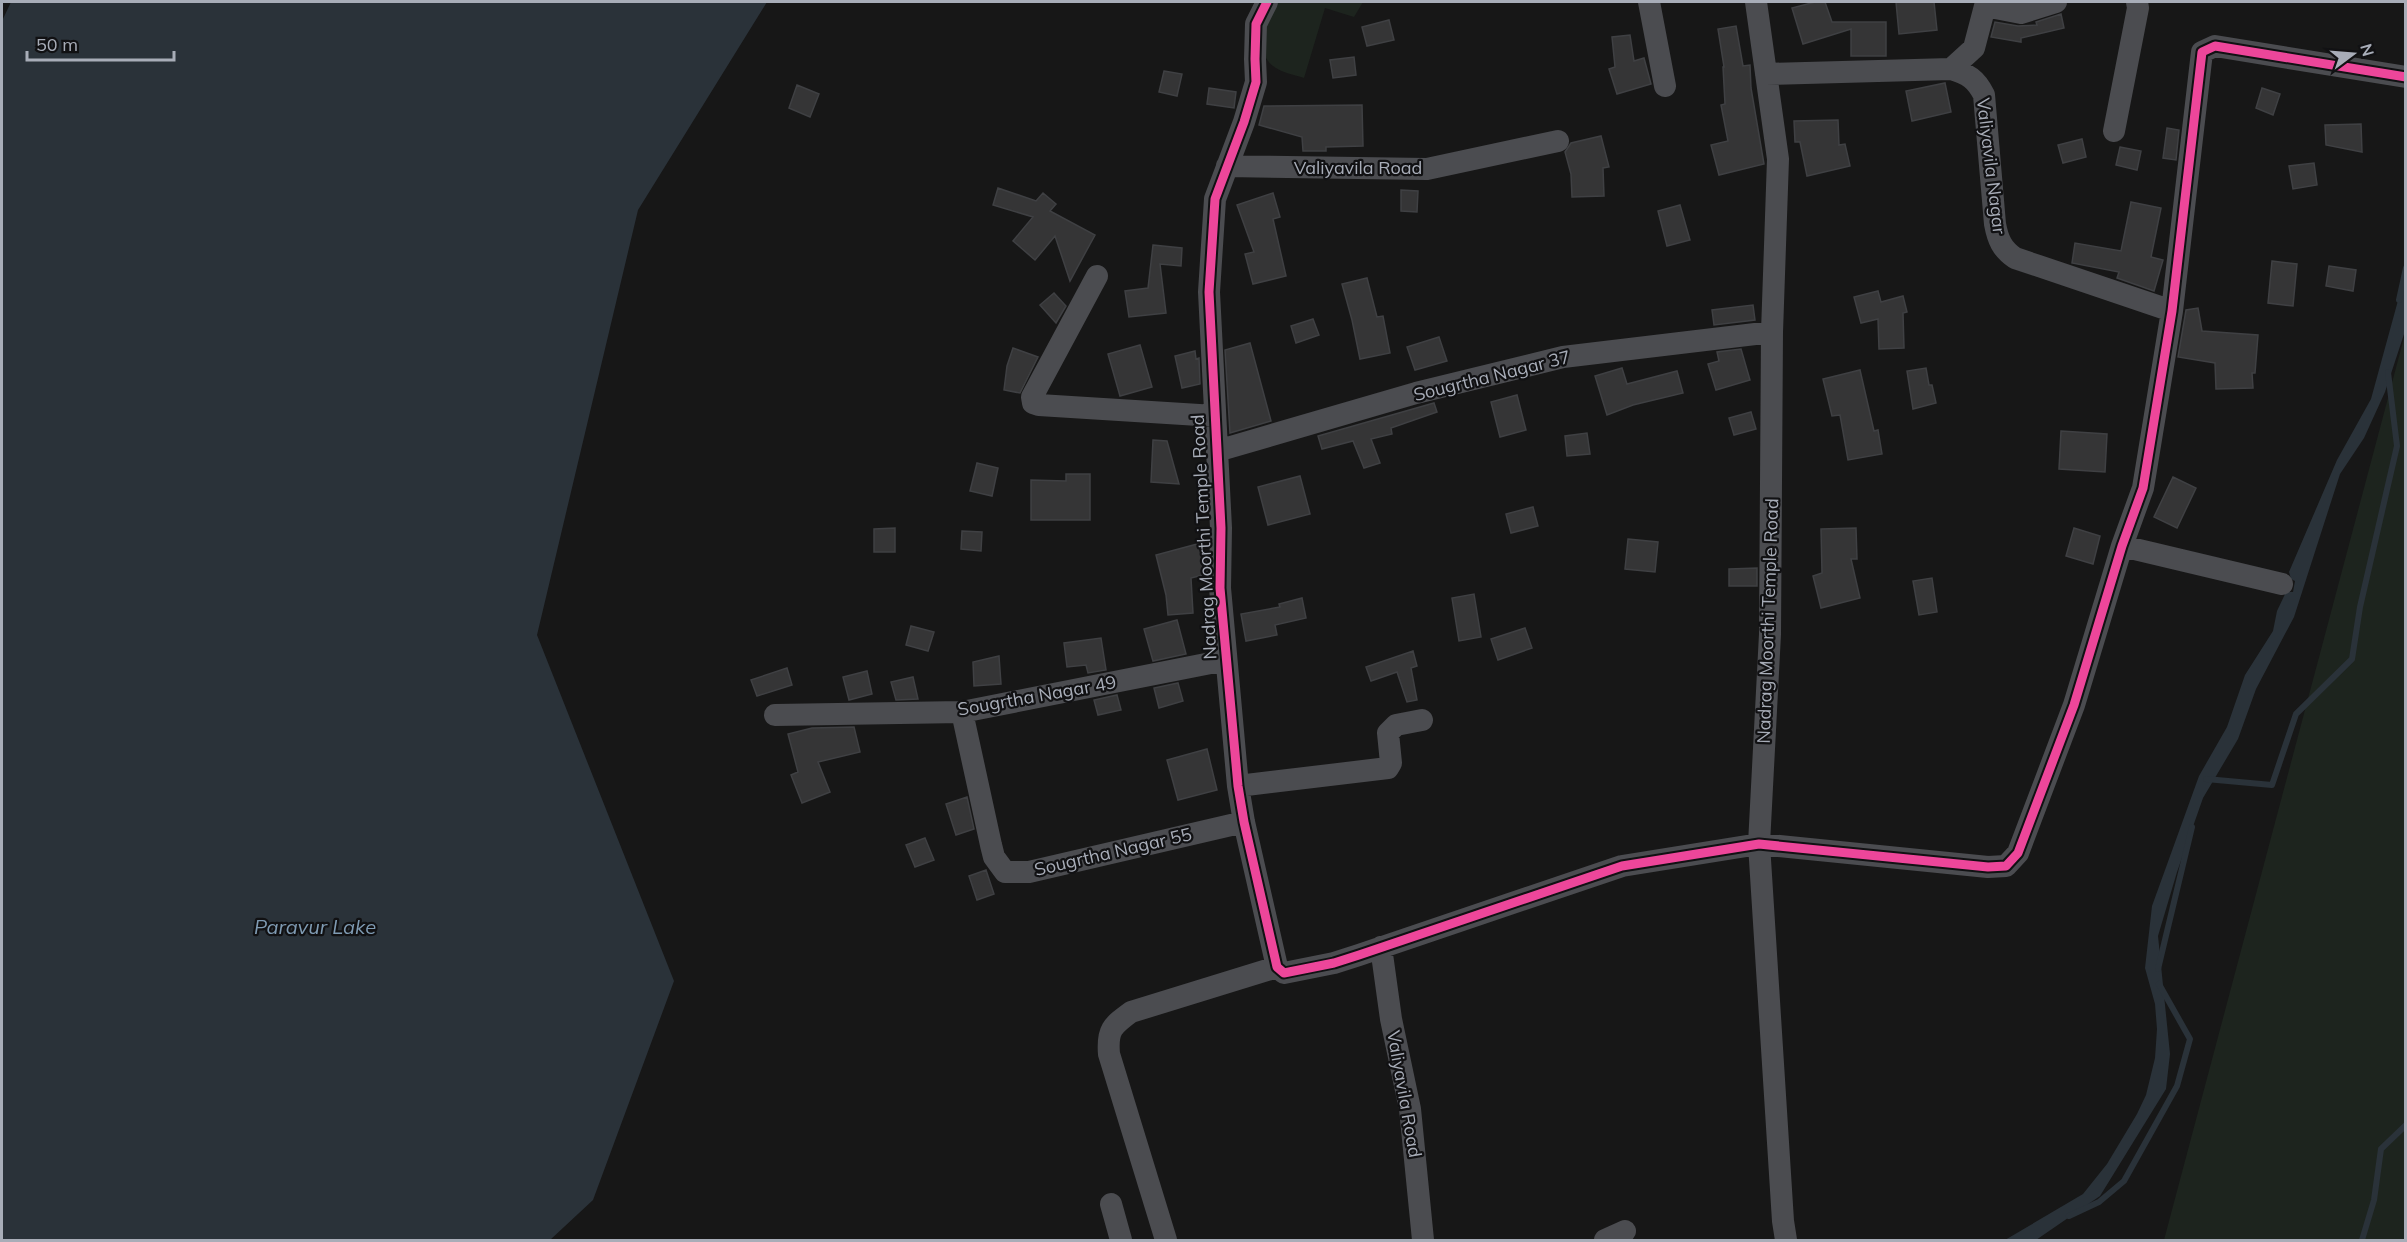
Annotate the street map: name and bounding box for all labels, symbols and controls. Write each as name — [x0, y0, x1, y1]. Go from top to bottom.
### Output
scale bar — [27, 24, 174, 62]
north arrow — [2323, 24, 2383, 84]
text: 50 m — [36, 33, 78, 56]
text: N — [2356, 41, 2379, 58]
street label: Valiyavila Nagar — [1972, 97, 2011, 236]
street label: Valiyavila Road — [1294, 156, 1422, 179]
street label: Sougrtha Nagar 37 — [1411, 345, 1573, 406]
street label: Nadrag Moorthi Temple Road — [1186, 414, 1221, 660]
street label: Nadrag Moorthi Temple Road — [1752, 498, 1783, 744]
street label: Sougrtha Nagar 49 — [956, 670, 1118, 721]
street label: Sougrtha Nagar 55 — [1032, 822, 1194, 881]
water label: Paravur Lake — [254, 914, 376, 939]
street label: Valiyavila Road — [1382, 1029, 1427, 1159]

